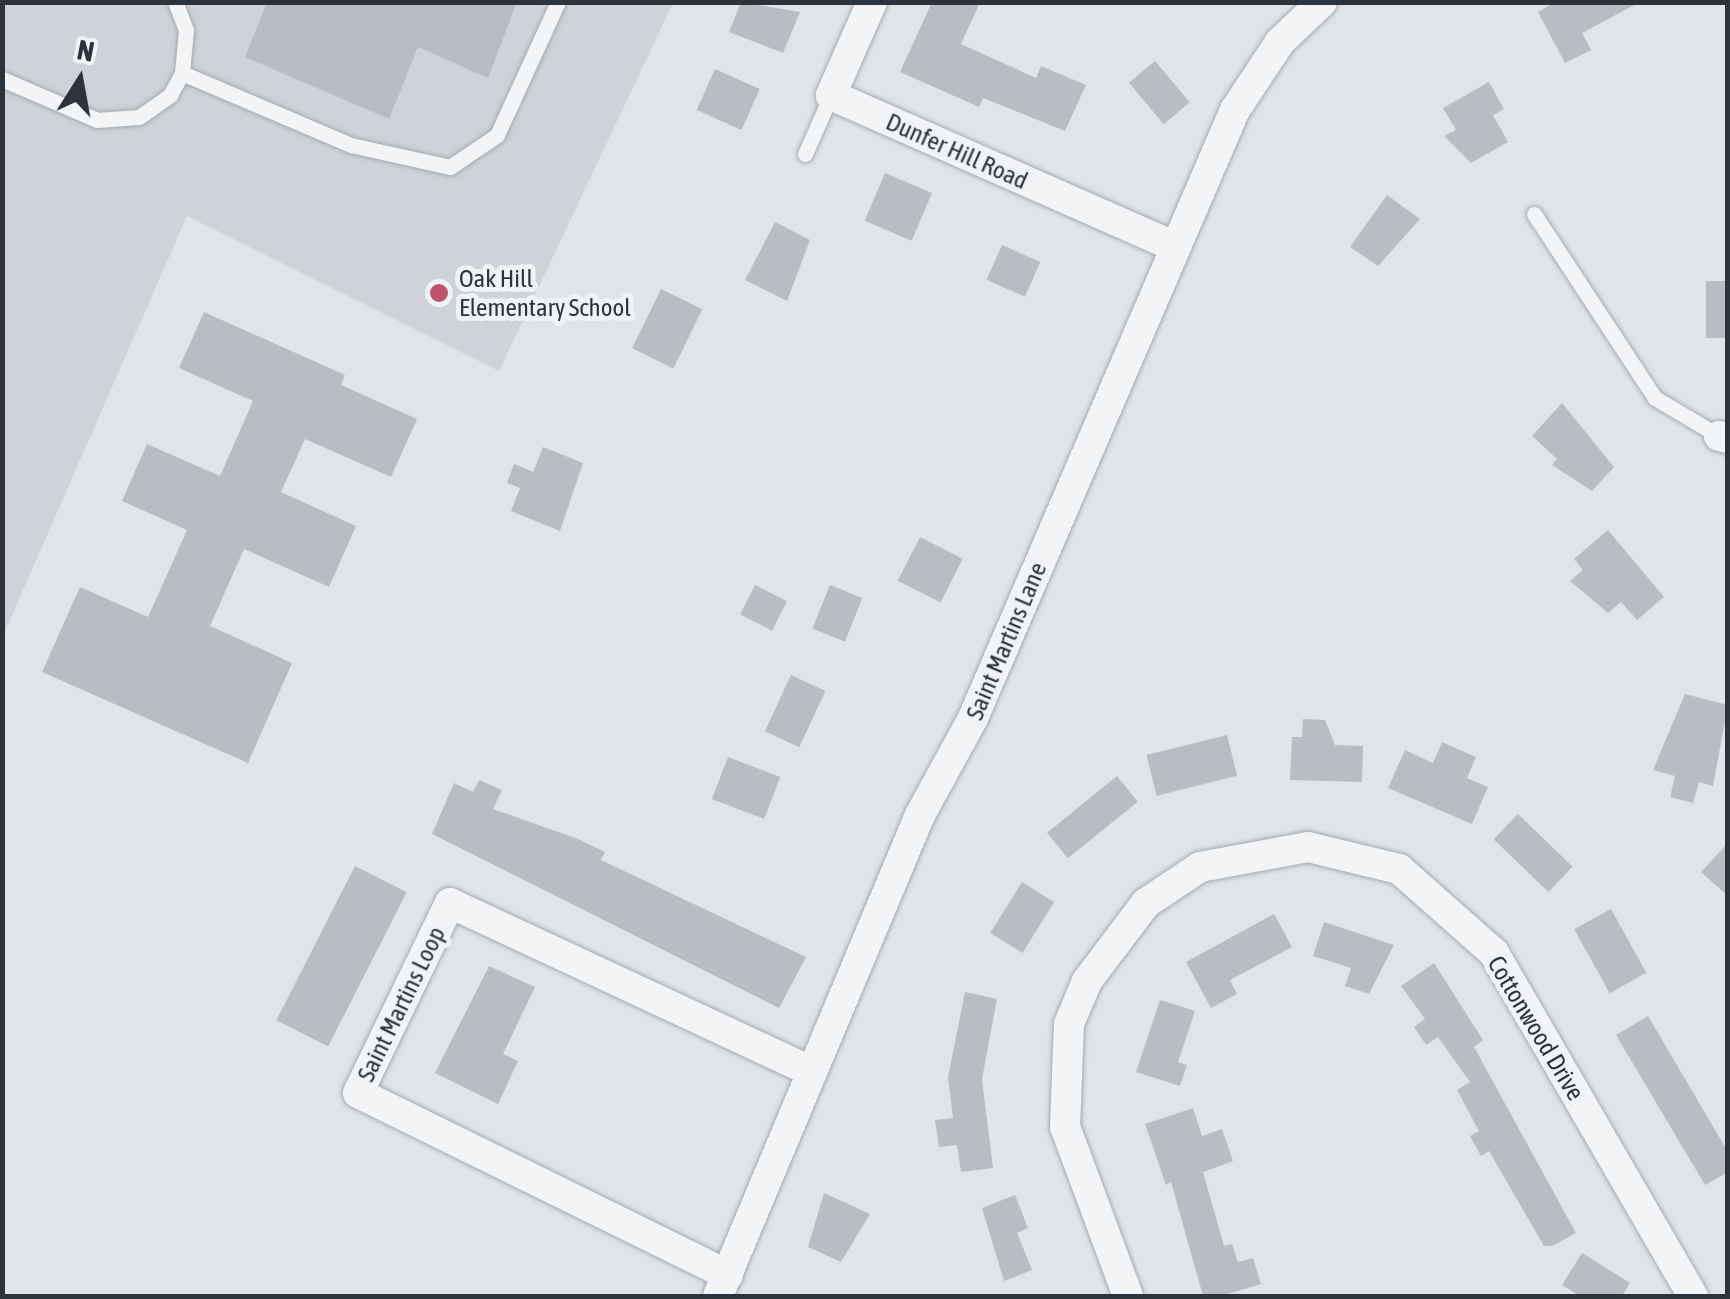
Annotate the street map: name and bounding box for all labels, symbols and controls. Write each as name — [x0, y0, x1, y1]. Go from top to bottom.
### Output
north arrow — [30, 30, 130, 130]
text: N — [75, 33, 97, 68]
street label: Dunfer Hill Road — [882, 106, 1032, 196]
place label: Oak Hill Elementary School — [459, 264, 631, 323]
marker: Oak Hill Elementary School — [428, 282, 450, 304]
street label: Saint Martins Lane — [959, 558, 1053, 724]
street label: Saint Martins Loop — [351, 922, 451, 1086]
street label: Cottonwood Drive — [1481, 950, 1591, 1106]

